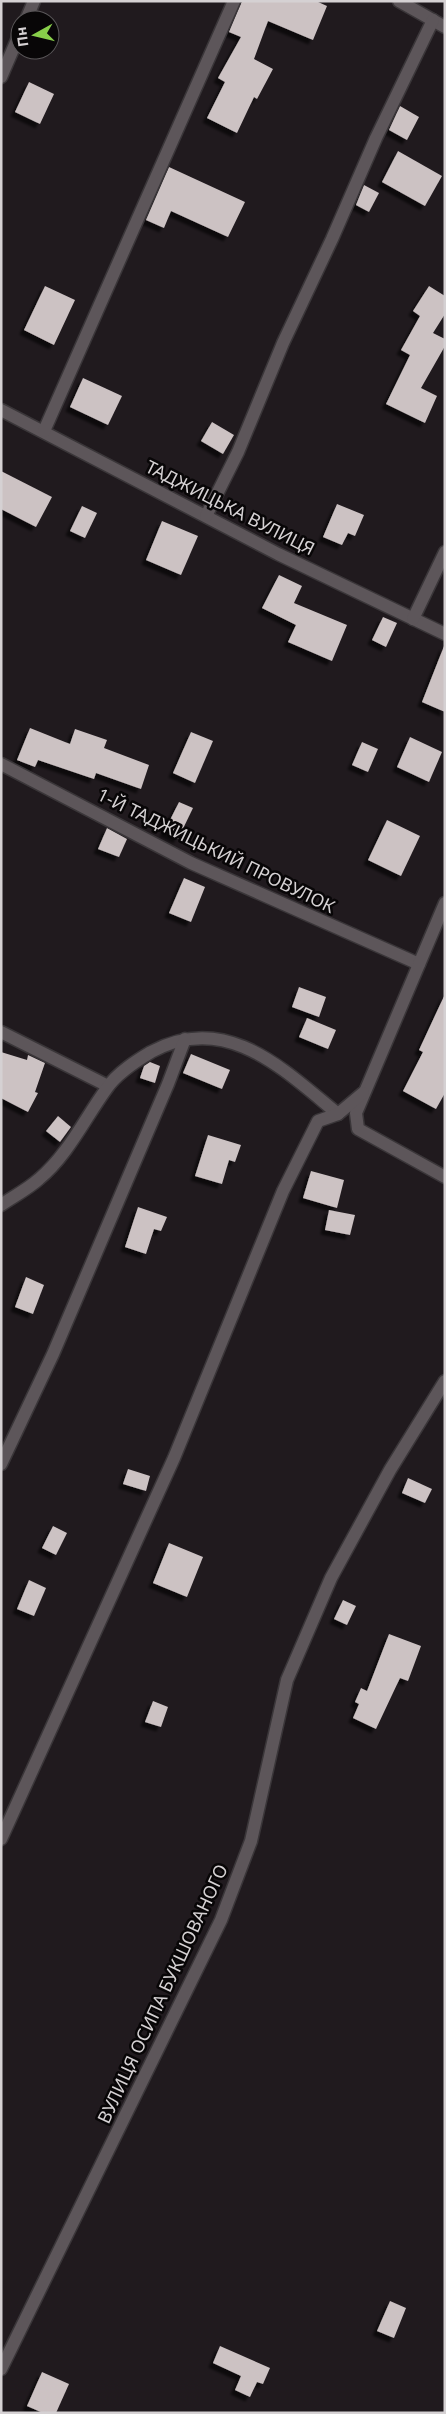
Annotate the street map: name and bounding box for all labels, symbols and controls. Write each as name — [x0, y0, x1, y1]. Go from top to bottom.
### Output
north arrow — [10, 10, 60, 60]
text: Пн — [11, 26, 32, 48]
street label: ТАДЖИЦЬКА ВУЛИЦЯ — [142, 454, 319, 560]
street label: 1-Й ТАДЖИЦЬКИЙ ПРОВУЛОК — [94, 782, 340, 919]
street label: ВУЛИЦЯ ОСИПА БУКШОВАНОГО — [91, 1860, 233, 2127]

